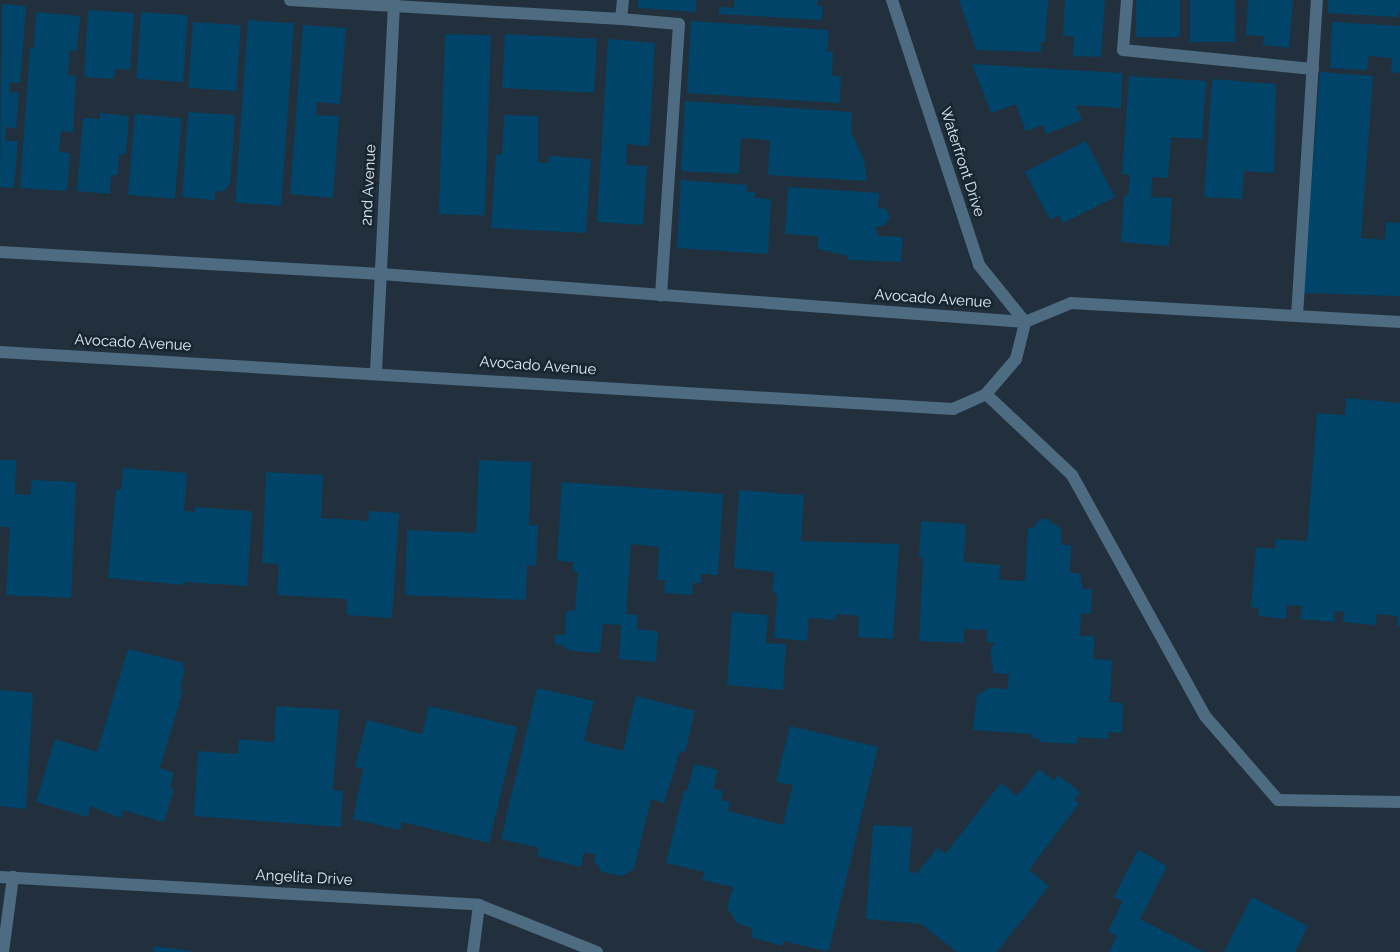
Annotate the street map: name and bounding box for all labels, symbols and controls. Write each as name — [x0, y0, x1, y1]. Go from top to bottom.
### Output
street label: Waterfront Drive — [936, 105, 988, 219]
street label: 2nd Avenue — [358, 143, 380, 227]
street label: Avocado Avenue — [874, 286, 992, 312]
street label: Avocado Avenue — [74, 331, 192, 355]
street label: Avocado Avenue — [479, 353, 597, 379]
street label: Angelita Drive — [255, 866, 353, 890]

